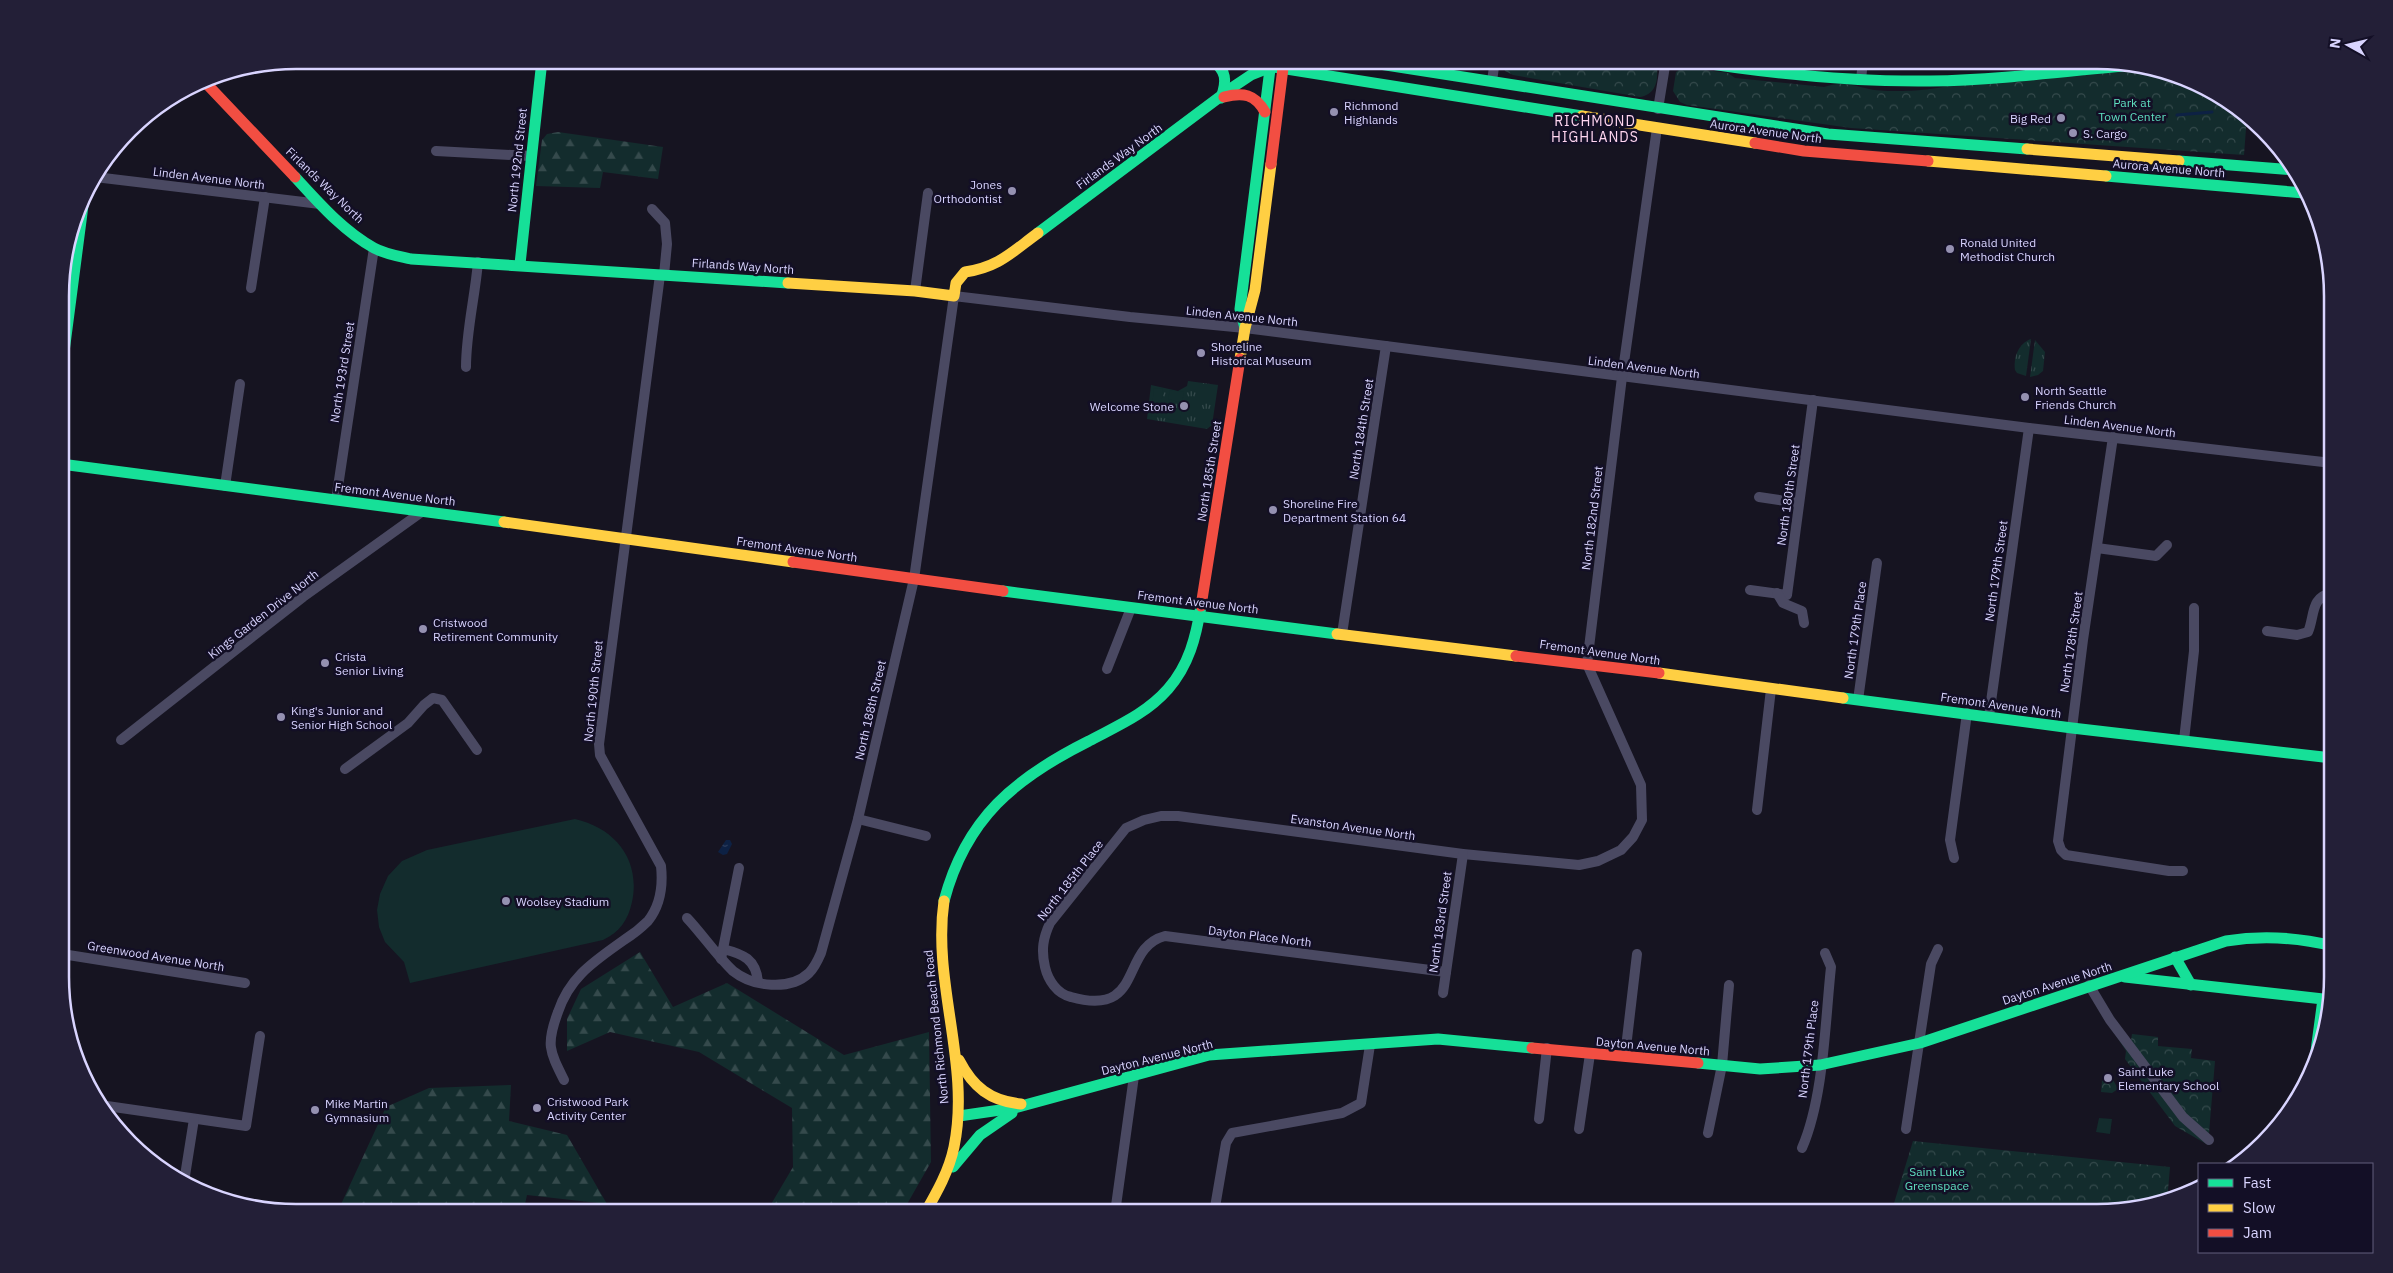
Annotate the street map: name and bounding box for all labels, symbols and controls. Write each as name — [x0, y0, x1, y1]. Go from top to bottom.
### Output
north arrow — [2323, 20, 2373, 70]
text: N — [2326, 37, 2345, 49]
park label: Park at Town Center — [2098, 95, 2166, 124]
place label: Richmond Highlands — [1344, 98, 1399, 127]
marker: Richmond Highlands — [1328, 106, 1340, 118]
street label: North 192nd Street — [504, 107, 530, 213]
place label: Big Red — [2010, 111, 2051, 126]
district label: RICHMOND HIGHLANDS — [1551, 112, 1639, 146]
marker: Big Red — [2055, 112, 2067, 124]
street label: Aurora Avenue North — [1709, 116, 1823, 146]
street label: Firlands Way North — [1073, 120, 1165, 192]
place label: S. Cargo — [2083, 126, 2127, 141]
marker: S. Cargo — [2067, 127, 2079, 139]
street label: Firlands Way North — [283, 144, 367, 226]
street label: Aurora Avenue North — [2112, 156, 2226, 180]
street label: Linden Avenue North — [152, 164, 266, 192]
place label: Jones Orthodontist — [934, 177, 1002, 206]
marker: Jones Orthodontist — [1006, 185, 1018, 197]
place label: Ronald United Methodist Church — [1960, 235, 2055, 264]
marker: Ronald United Methodist Church — [1944, 243, 1956, 255]
street label: Firlands Way North — [691, 255, 795, 277]
street label: Linden Avenue North — [1185, 303, 1299, 329]
street label: North 193rd Street — [327, 320, 357, 424]
place label: Shoreline Historical Museum — [1211, 339, 1311, 368]
marker: Shoreline Historical Museum — [1195, 347, 1207, 359]
street label: Linden Avenue North — [1587, 353, 1701, 381]
street label: North 184th Street — [1346, 378, 1376, 480]
place label: North Seattle Friends Church — [2035, 383, 2116, 412]
marker: North Seattle Friends Church — [2019, 391, 2031, 403]
place label: Welcome Stone — [1090, 399, 1174, 414]
marker: Welcome Stone — [1178, 400, 1190, 412]
street label: Linden Avenue North — [2063, 412, 2177, 440]
street label: North 185th Street — [1194, 420, 1224, 522]
street label: North 180th Street — [1773, 443, 1803, 547]
street label: North 182nd Street — [1578, 465, 1606, 571]
street label: Fremont Avenue North — [334, 479, 456, 509]
place label: Shoreline Fire Department Station 64 — [1283, 496, 1406, 525]
marker: Shoreline Fire Department Station 64 — [1267, 504, 1279, 516]
street label: North 179th Street — [1981, 519, 2011, 623]
street label: Fremont Avenue North — [736, 533, 858, 565]
street label: Kings Garden Drive North — [205, 566, 321, 662]
street label: North 179th Place — [1841, 580, 1869, 680]
street label: Fremont Avenue North — [1137, 587, 1259, 617]
street label: North 178th Street — [2056, 590, 2086, 694]
place label: Cristwood Retirement Community — [433, 615, 558, 644]
marker: Cristwood Retirement Community — [417, 623, 429, 635]
street label: Fremont Avenue North — [1539, 636, 1661, 668]
street label: North 190th Street — [580, 640, 606, 742]
place label: Crista Senior Living — [335, 649, 404, 678]
marker: Crista Senior Living — [319, 657, 331, 669]
street label: North 188th Street — [851, 659, 889, 761]
street label: Fremont Avenue North — [1940, 689, 2062, 721]
place label: King's Junior and Senior High School — [291, 703, 392, 732]
marker: King's Junior and Senior High School — [275, 711, 287, 723]
street label: Evanston Avenue North — [1290, 811, 1416, 843]
street label: North 185th Place — [1034, 836, 1106, 923]
street label: North 183rd Street — [1425, 870, 1455, 974]
place label: Woolsey Stadium — [516, 894, 609, 909]
marker: Woolsey Stadium — [500, 895, 512, 907]
street label: Dayton Place North — [1208, 922, 1312, 950]
street label: Greenwood Avenue North — [86, 938, 226, 974]
street label: North Richmond Beach Road — [920, 949, 952, 1105]
street label: Dayton Avenue North — [2000, 958, 2114, 1008]
street label: North 179th Place — [1795, 999, 1821, 1099]
street label: Dayton Avenue North — [1595, 1034, 1711, 1058]
street label: Dayton Avenue North — [1100, 1036, 1214, 1078]
place label: Saint Luke Elementary School — [2118, 1064, 2219, 1093]
marker: Saint Luke Elementary School — [2102, 1072, 2114, 1084]
place label: Cristwood Park Activity Center — [547, 1094, 629, 1123]
place label: Mike Martin Gymnasium — [325, 1096, 389, 1125]
marker: Cristwood Park Activity Center — [531, 1102, 543, 1114]
marker: Mike Martin Gymnasium — [309, 1104, 321, 1116]
legend — [2198, 1163, 2373, 1253]
park label: Saint Luke Greenspace — [1905, 1164, 1970, 1193]
text: Fast — [2243, 1173, 2271, 1192]
text: Slow — [2243, 1198, 2276, 1217]
text: Jam — [2243, 1223, 2272, 1242]

